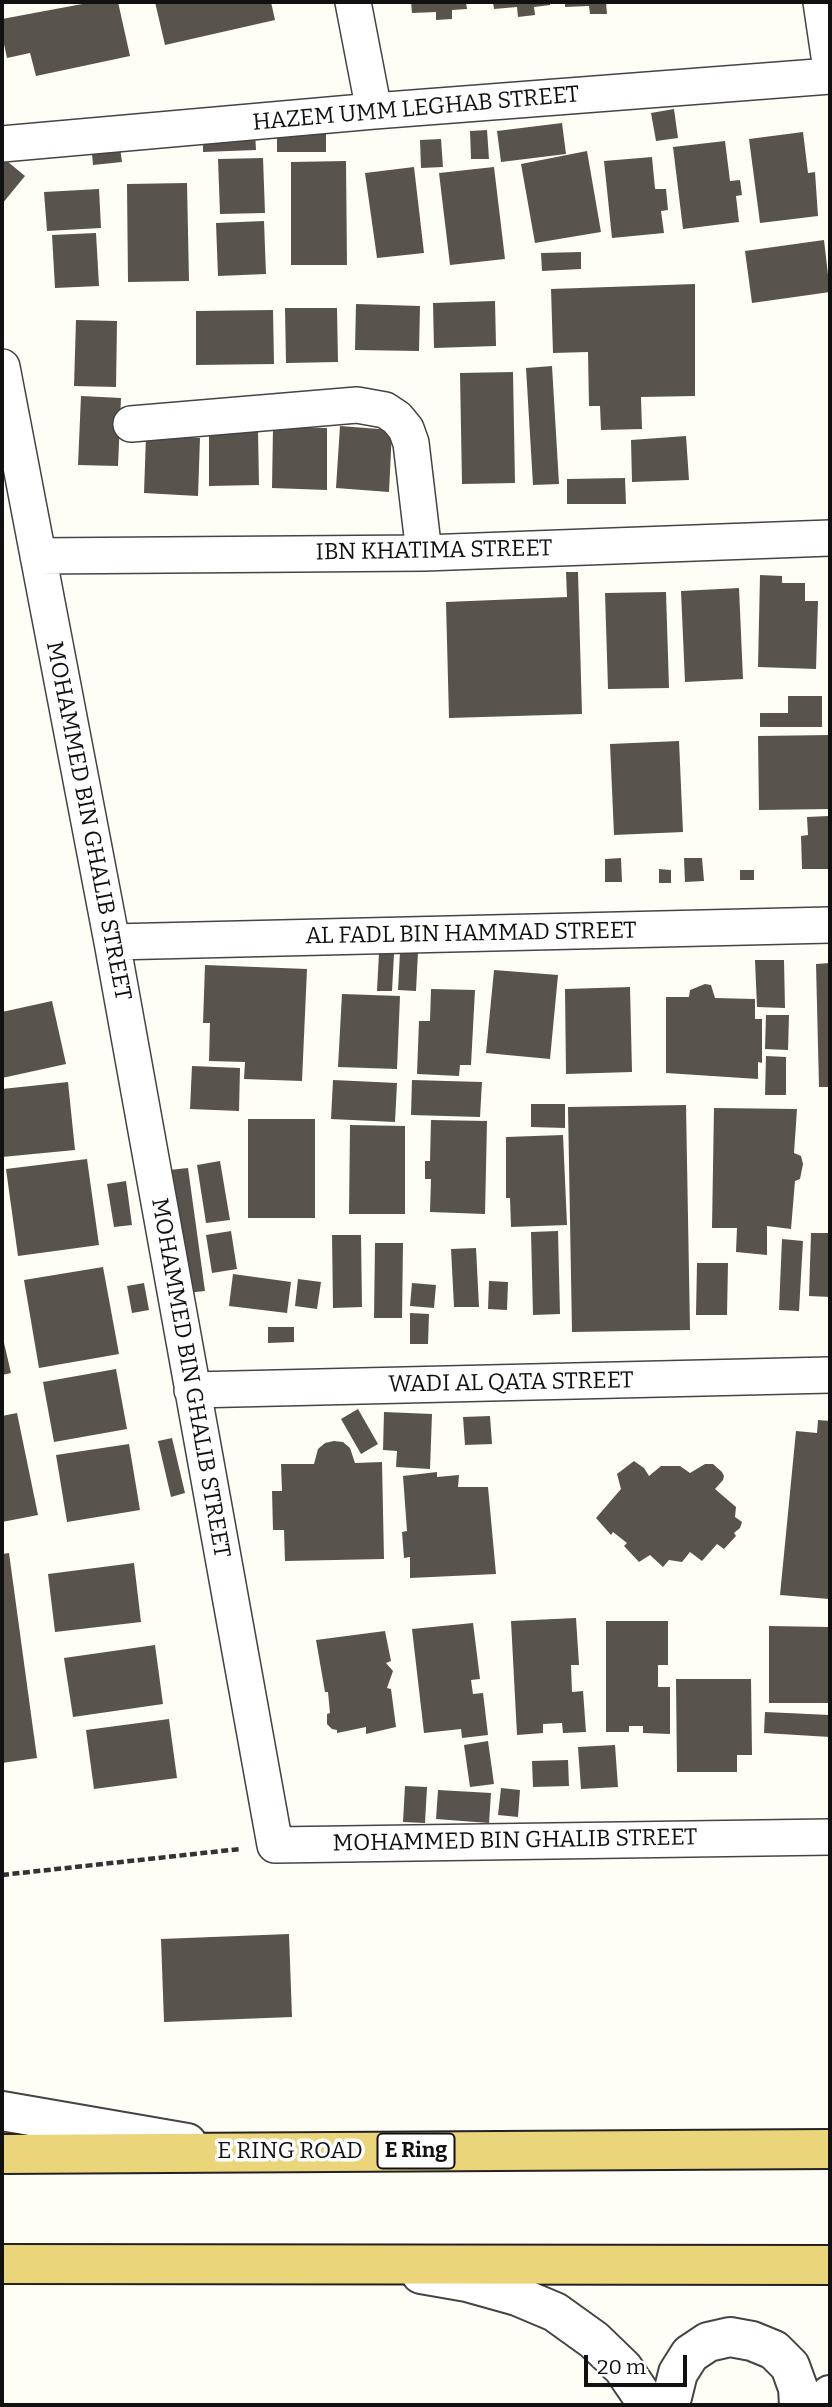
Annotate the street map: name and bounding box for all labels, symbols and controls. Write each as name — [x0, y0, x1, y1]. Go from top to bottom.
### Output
street label: HAZEM UMM LEGHAB STREET — [252, 81, 580, 137]
street label: IBN KHATIMA STREET — [315, 535, 553, 567]
street label: MOHAMMED BIN GHALIB STREET — [40, 639, 136, 1003]
street label: AL FADL BIN HAMMAD STREET — [305, 917, 637, 951]
street label: MOHAMMED BIN GHALIB STREET — [145, 1196, 235, 1560]
street label: WADI AL QATA STREET — [388, 1367, 634, 1399]
street label: MOHAMMED BIN GHALIB STREET — [332, 1824, 698, 1858]
road number: E Ring — [378, 2134, 454, 2168]
street label: E RING ROAD — [217, 2138, 363, 2166]
scale bar — [587, 2340, 690, 2384]
text: 20 m — [597, 2354, 646, 2380]

